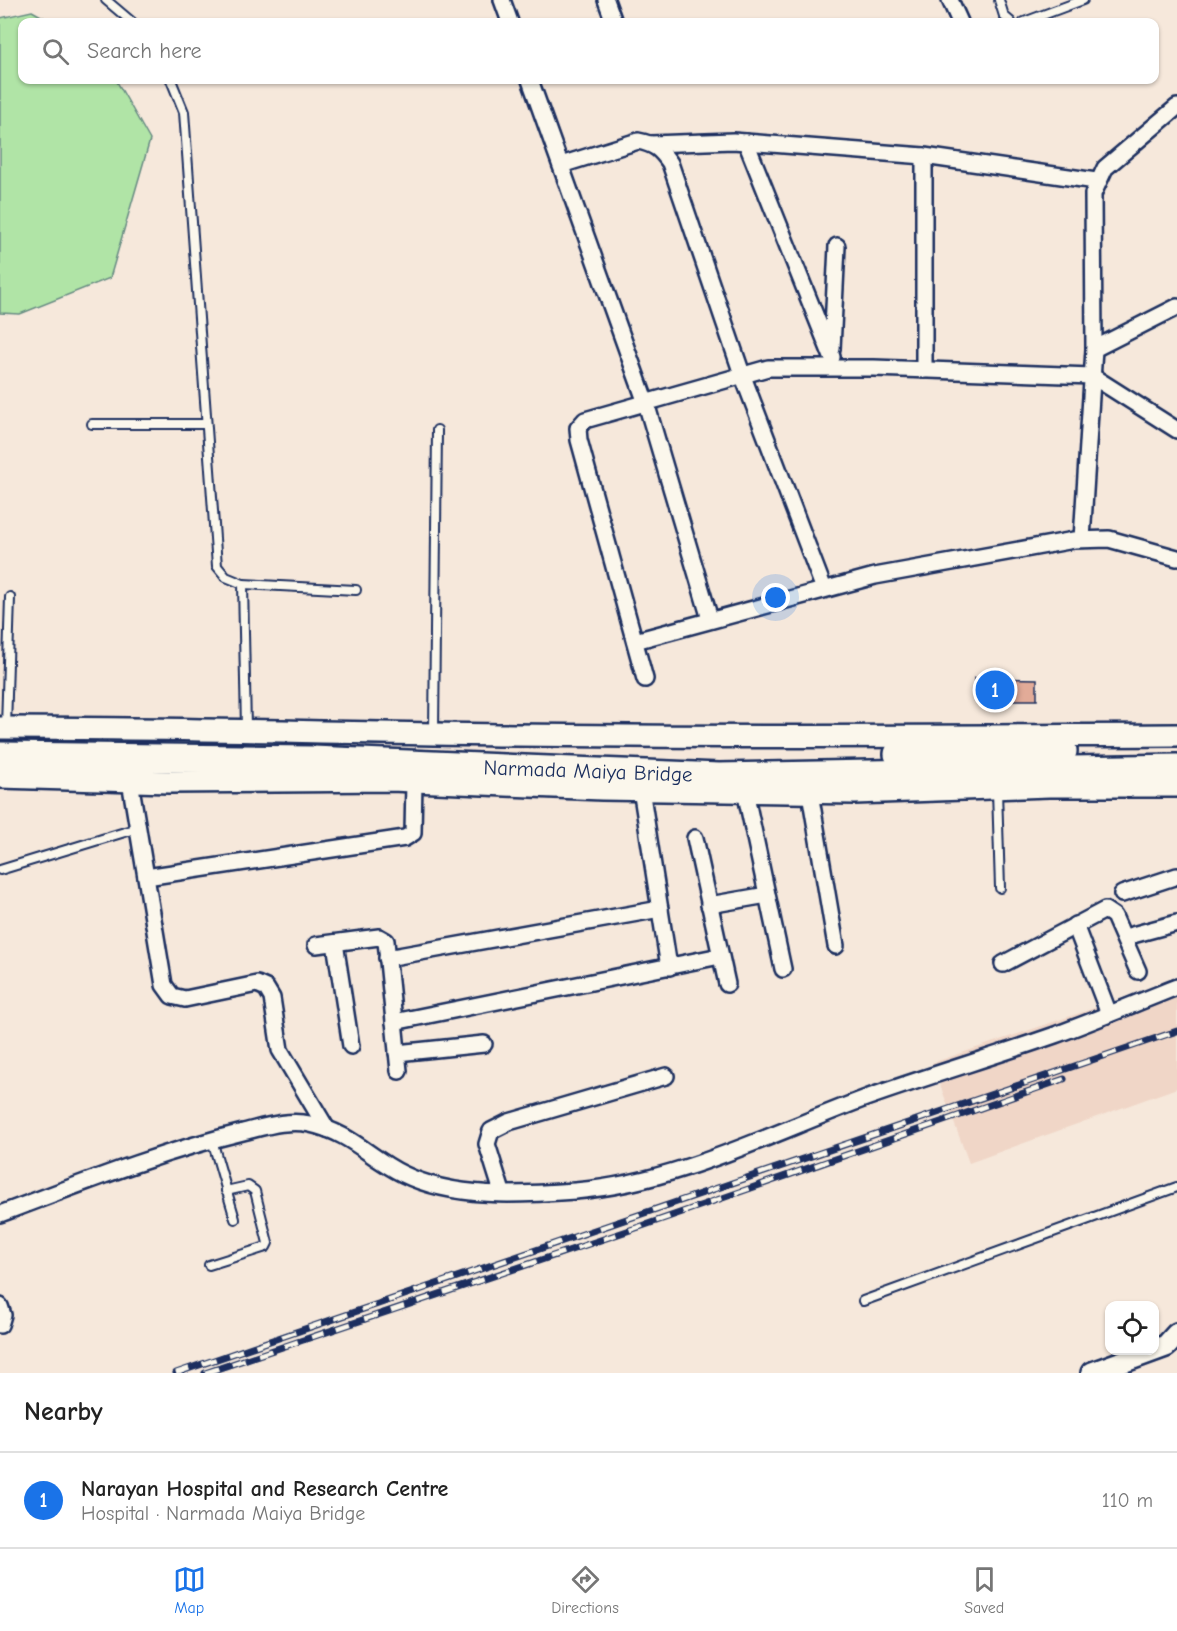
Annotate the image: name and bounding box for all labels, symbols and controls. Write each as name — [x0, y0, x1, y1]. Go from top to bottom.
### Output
search box — [18, 18, 1159, 84]
icon: search — [39, 35, 72, 68]
text: Search here — [87, 38, 202, 64]
your location — [761, 583, 790, 612]
pin: 1 — [976, 668, 1014, 712]
street label: Narmada Maiya Bridge — [483, 755, 693, 787]
map controls — [1105, 1301, 1159, 1355]
button: locate — [1105, 1301, 1159, 1355]
text: Nearby — [24, 1397, 103, 1427]
text: Narayan Hospital and Research Centre — [81, 1476, 448, 1502]
text: 1 — [40, 1489, 47, 1512]
text: 110 m — [1102, 1489, 1153, 1512]
text: Hospital · Narmada Maiya Bridge — [81, 1502, 365, 1525]
tab: Map — [173, 1563, 206, 1617]
tab: Directions — [551, 1563, 619, 1617]
tab: Saved — [964, 1563, 1004, 1617]

